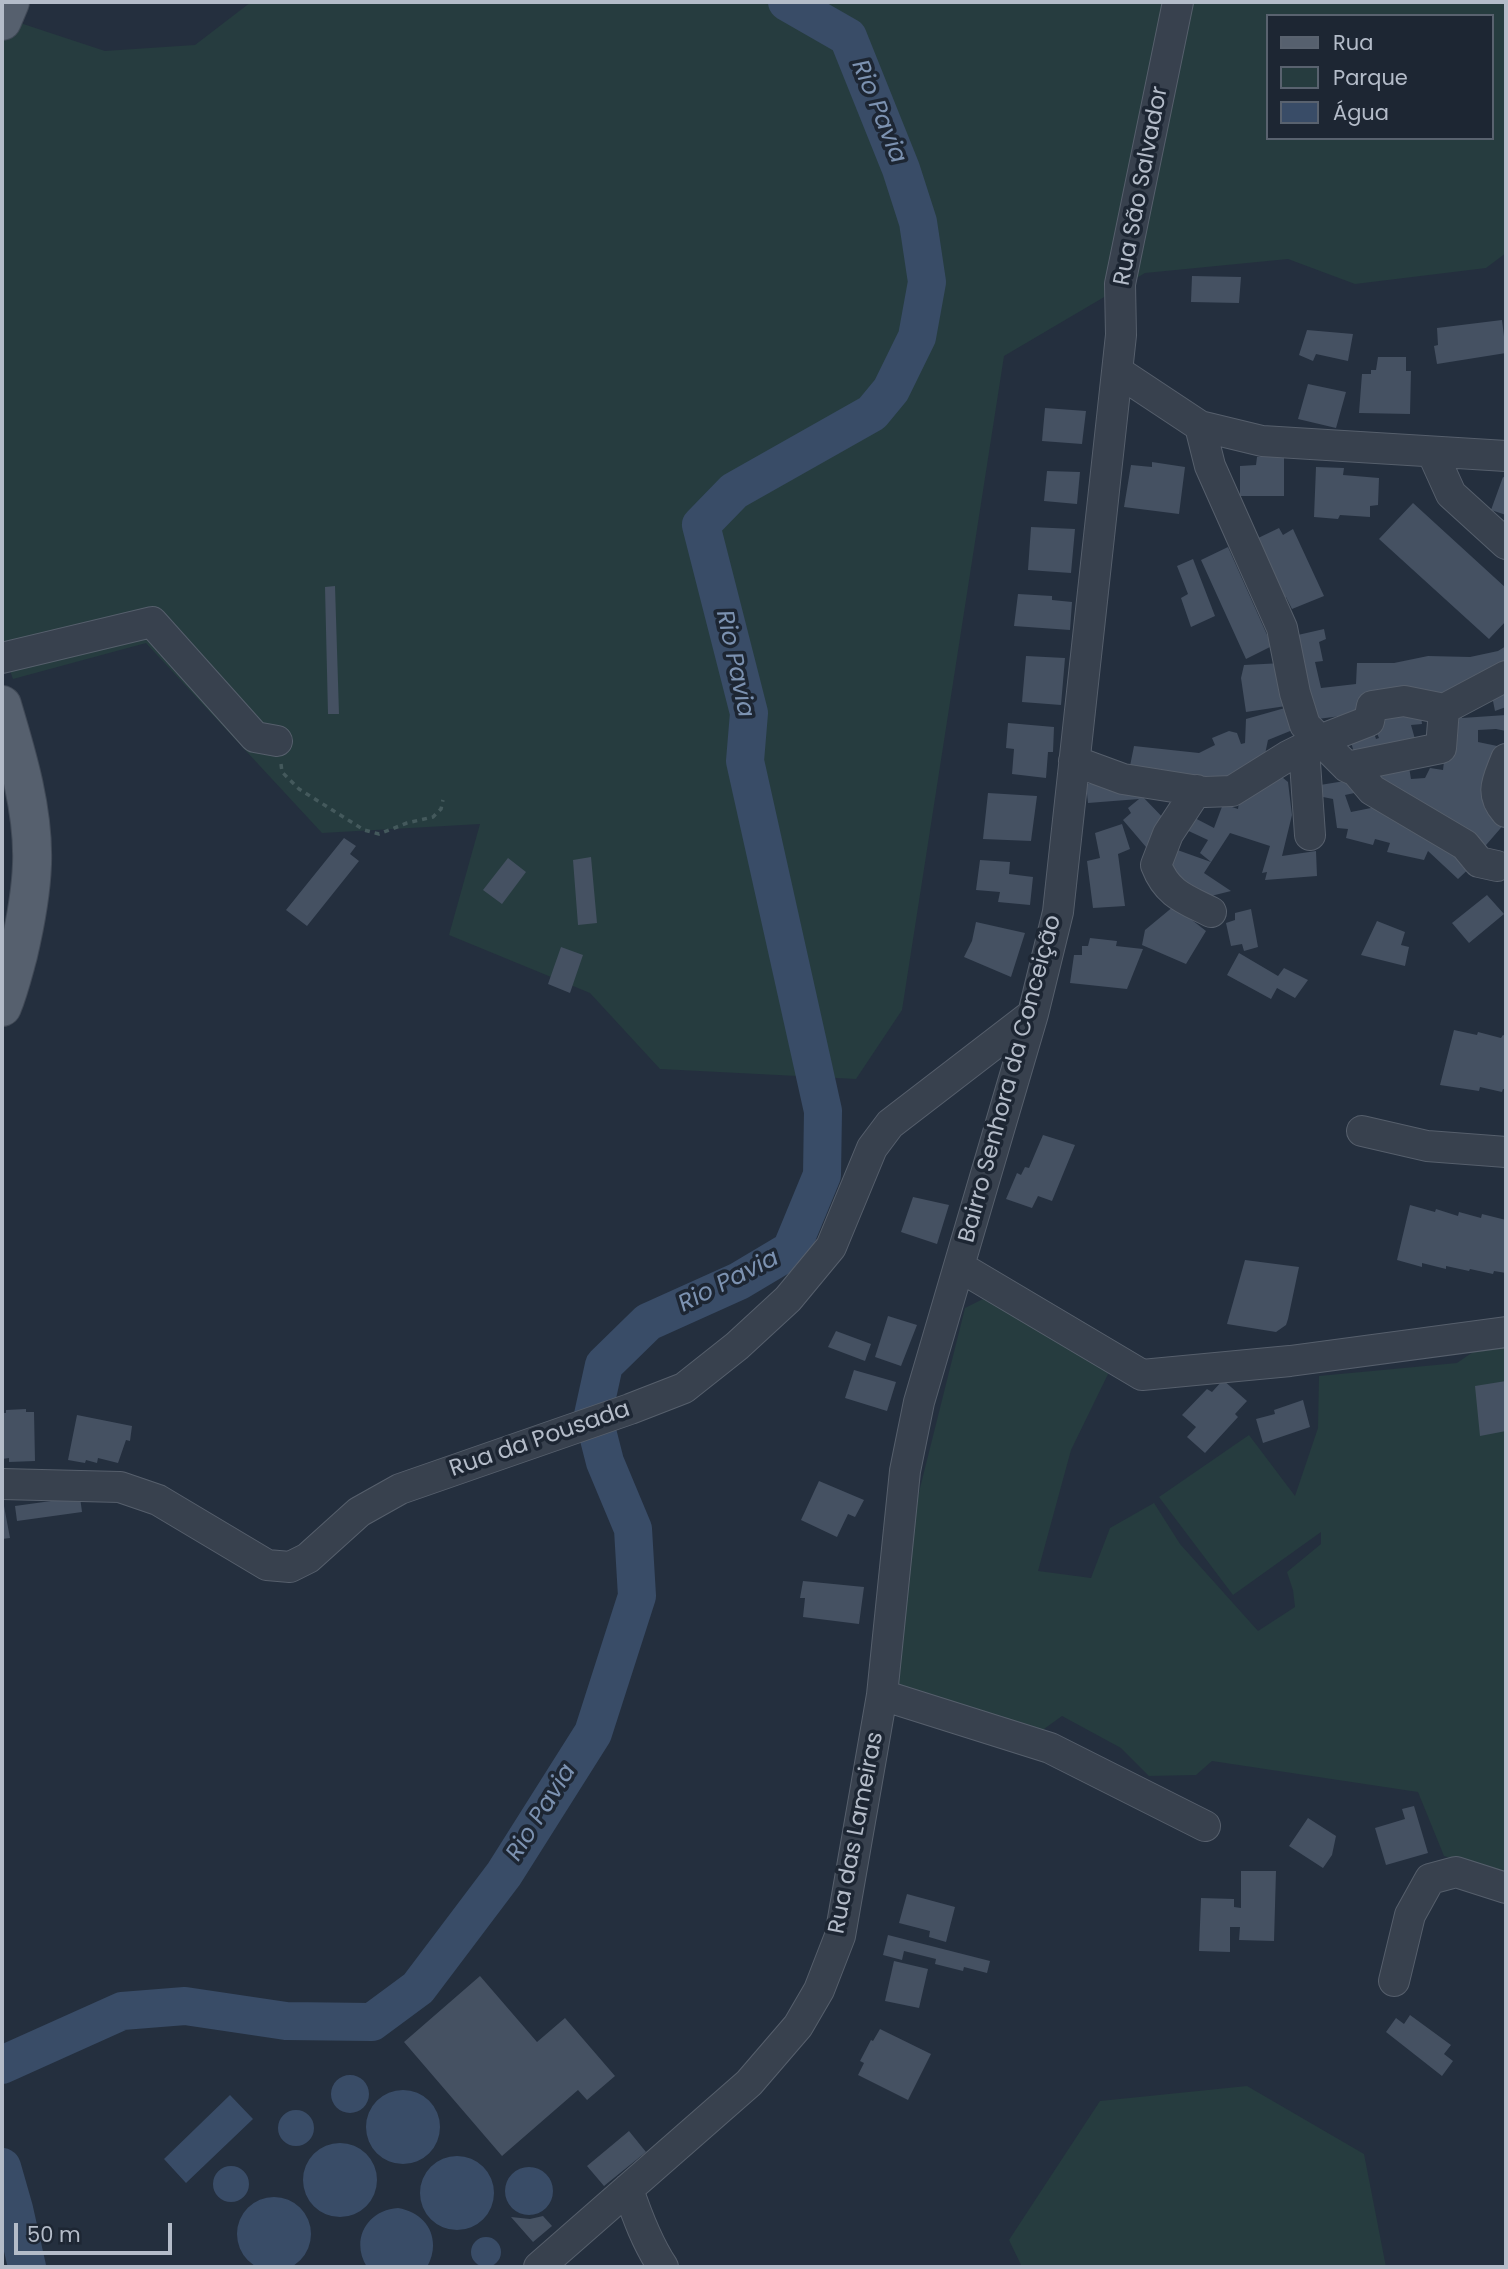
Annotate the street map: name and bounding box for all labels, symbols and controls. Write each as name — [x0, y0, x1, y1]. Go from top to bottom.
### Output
legend — [1266, 14, 1494, 140]
text: Rua — [1333, 28, 1373, 57]
water label: Rio Pavia — [844, 56, 912, 168]
text: Parque — [1333, 63, 1408, 92]
street label: Rua São Salvador — [1109, 84, 1175, 288]
text: Água — [1333, 98, 1389, 127]
water label: Rio Pavia — [709, 608, 759, 720]
street label: Bairro Senhora da Conceição — [954, 912, 1068, 1246]
water label: Rio Pavia — [674, 1244, 784, 1320]
street label: Rua da Pousada — [446, 1396, 634, 1484]
street label: Rua das Lameiras — [824, 1730, 890, 1936]
water label: Rio Pavia — [501, 1759, 583, 1867]
scale bar — [18, 2210, 175, 2254]
text: 50 m — [27, 2220, 81, 2249]

